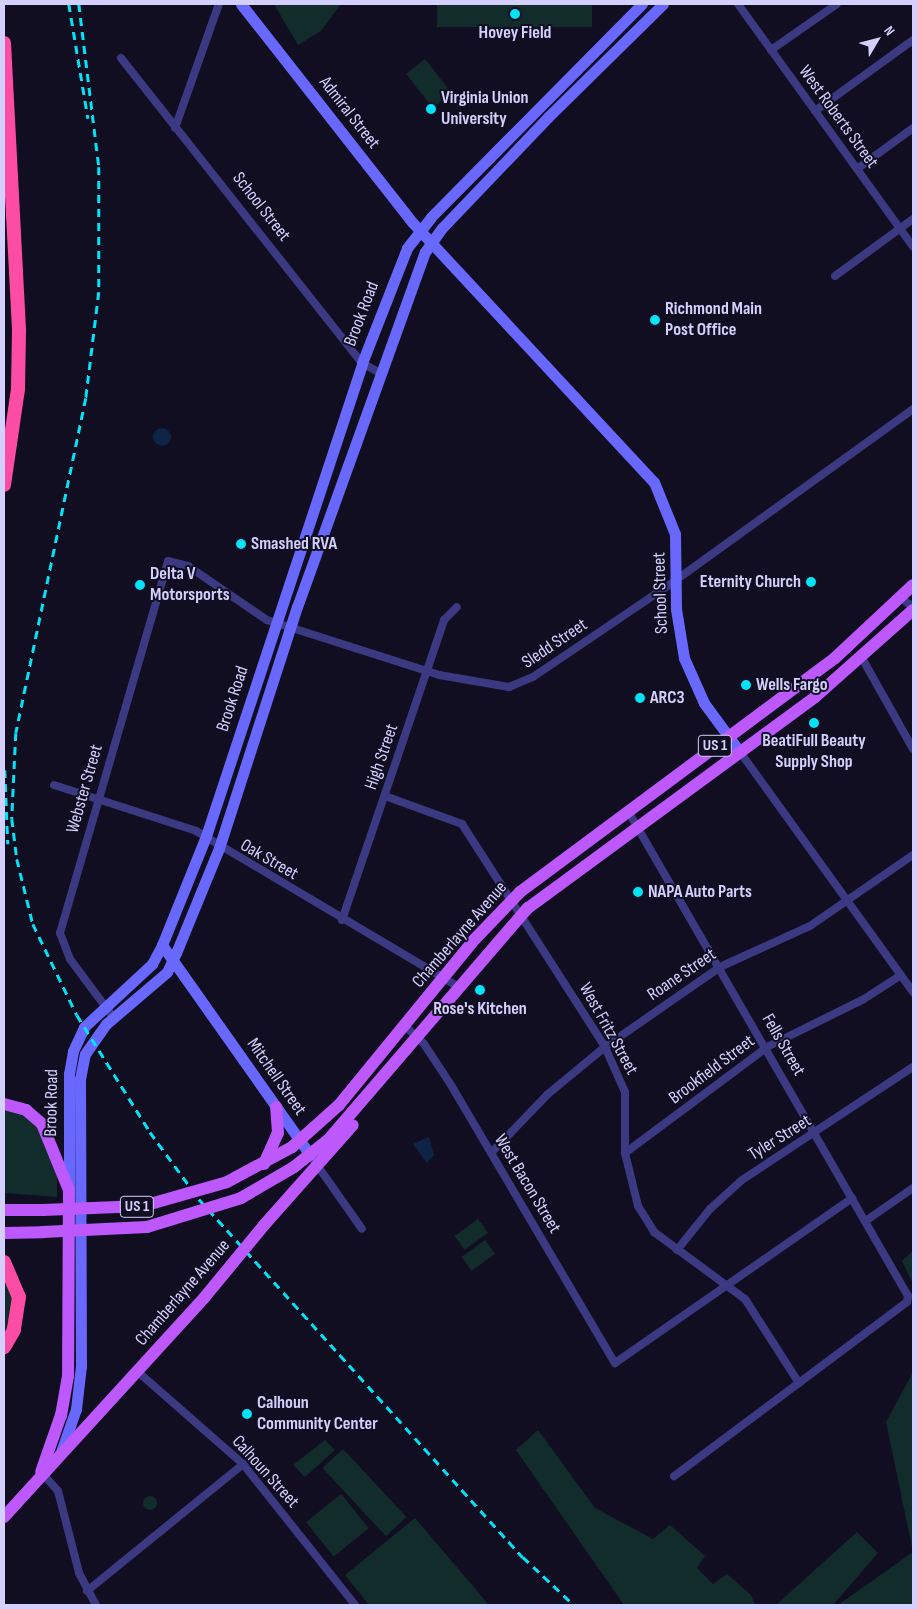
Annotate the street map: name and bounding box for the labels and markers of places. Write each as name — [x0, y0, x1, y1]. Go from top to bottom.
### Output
marker: Hovey Field — [509, 8, 521, 20]
place label: Hovey Field — [479, 22, 551, 44]
place label: Virginia Union University — [441, 88, 529, 130]
marker: Virginia Union University — [425, 103, 437, 115]
place label: Richmond Main Post Office — [665, 299, 762, 342]
marker: Richmond Main Post Office — [649, 314, 661, 326]
place label: Smashed RVA — [251, 533, 337, 555]
marker: Smashed RVA — [235, 538, 247, 550]
place label: Delta V Motorsports — [150, 564, 230, 606]
place label: Eternity Church — [700, 571, 801, 593]
marker: Eternity Church — [805, 576, 817, 588]
marker: Delta V Motorsports — [134, 579, 146, 591]
place label: Wells Fargo — [756, 674, 828, 696]
marker: Wells Fargo — [740, 679, 752, 691]
place label: ARC3 — [650, 687, 685, 709]
marker: ARC3 — [634, 692, 646, 704]
marker: BeatiFull Beauty Supply Shop — [808, 717, 820, 729]
place label: BeatiFull Beauty Supply Shop — [762, 731, 866, 774]
place label: NAPA Auto Parts — [648, 881, 752, 903]
marker: NAPA Auto Parts — [632, 886, 644, 898]
marker: Rose's Kitchen — [474, 984, 486, 996]
place label: Rose's Kitchen — [433, 998, 527, 1020]
place label: Calhoun Community Center — [257, 1393, 378, 1436]
marker: Calhoun Community Center — [241, 1408, 253, 1420]

